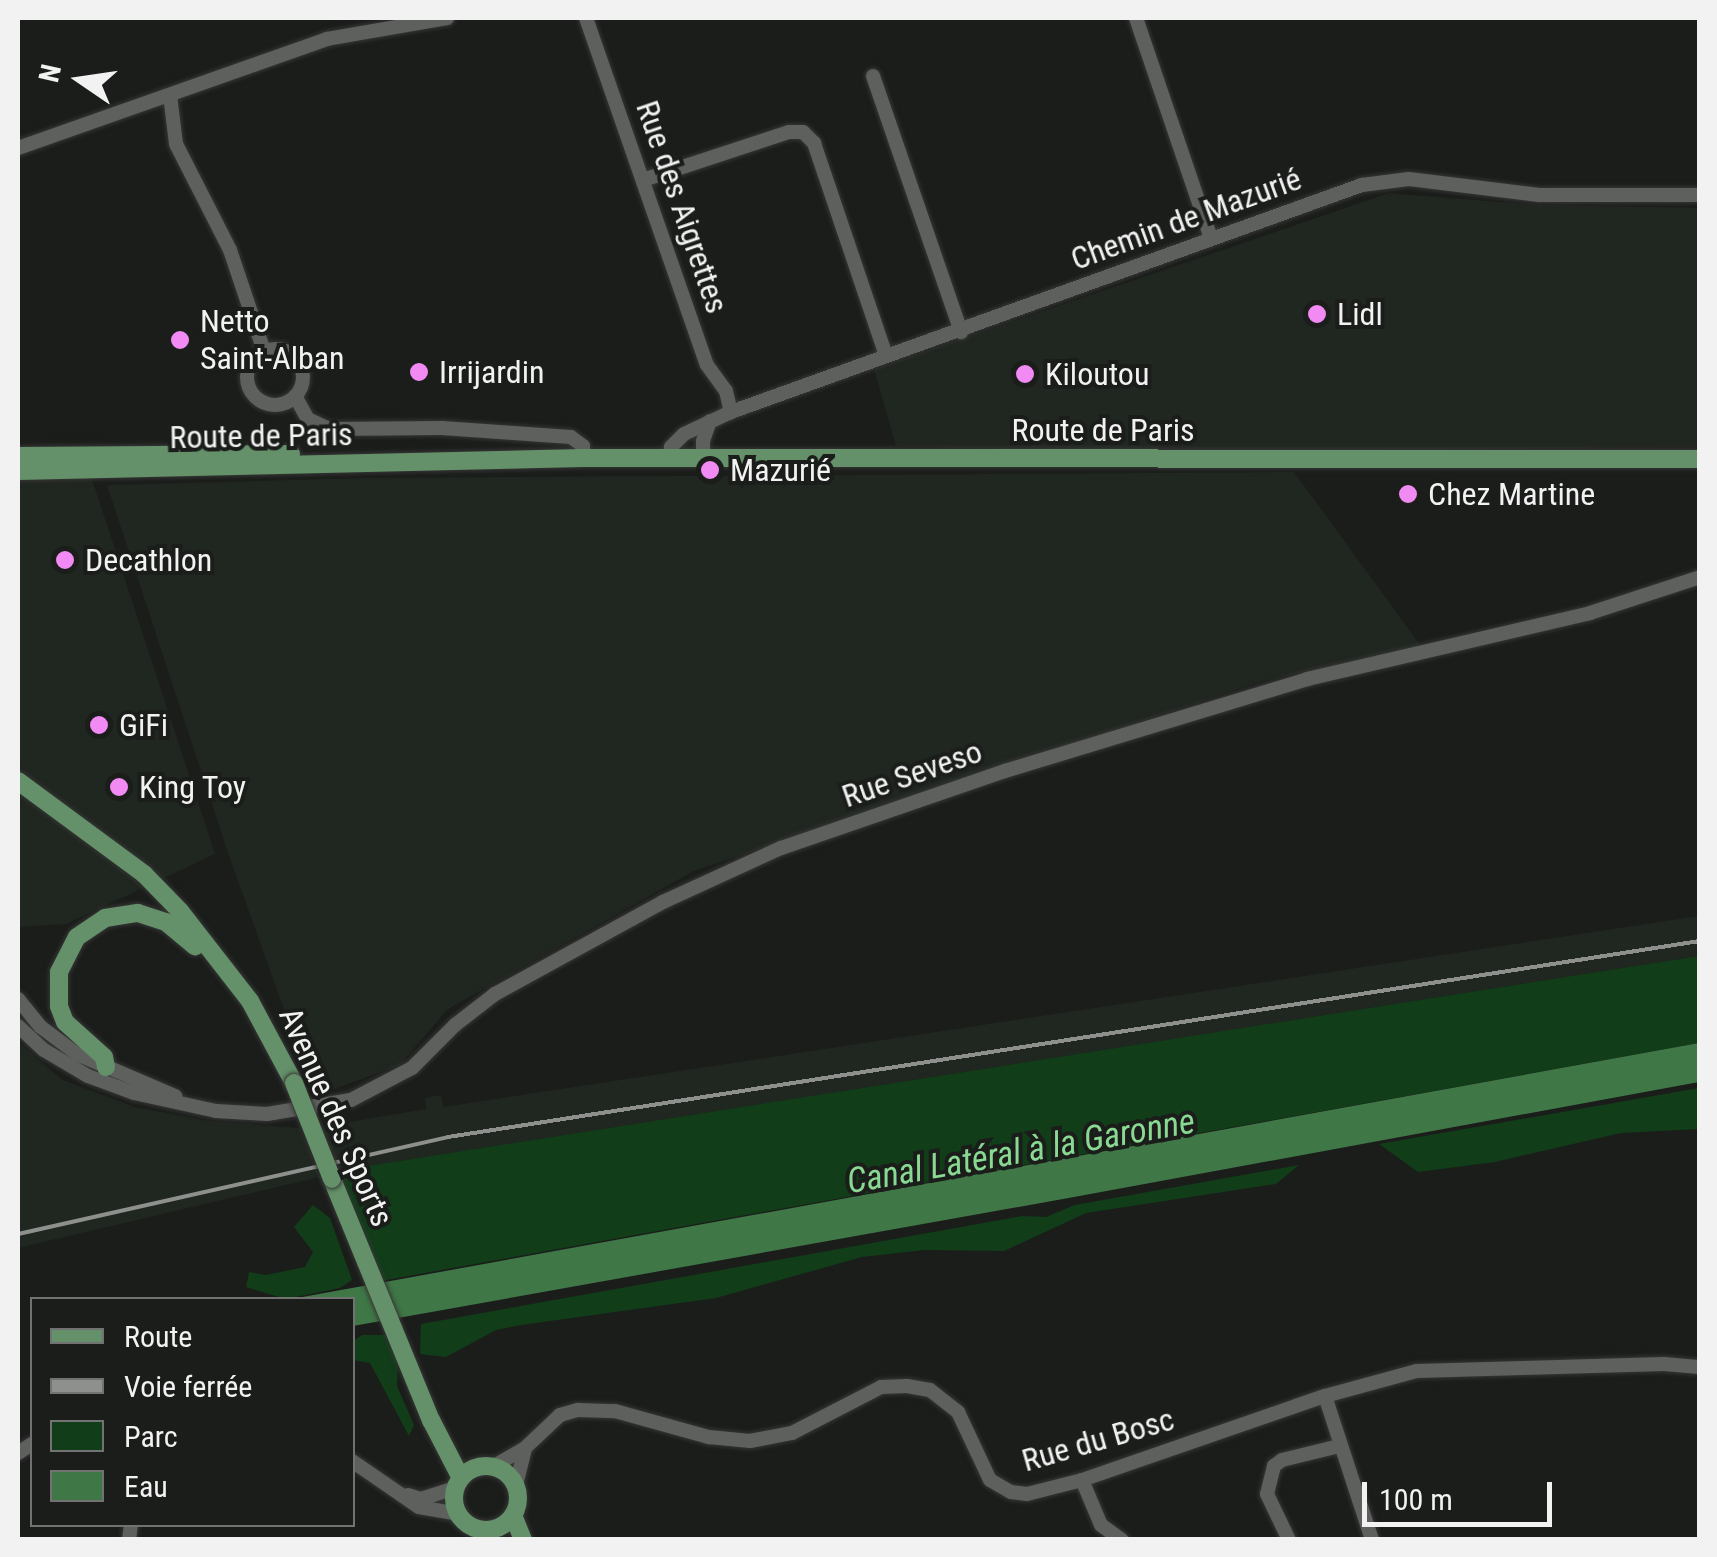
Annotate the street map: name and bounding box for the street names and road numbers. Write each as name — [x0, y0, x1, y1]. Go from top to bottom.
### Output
street label: Rue des Aigrettes — [628, 96, 736, 318]
street label: Chemin de Mazurié — [1066, 160, 1306, 278]
street label: Route de Paris — [1011, 411, 1195, 449]
street label: Route de Paris — [169, 415, 353, 457]
street label: Rue Seveso — [837, 732, 987, 816]
street label: Avenue des Sports — [271, 1002, 401, 1232]
street label: Rue du Bosc — [1018, 1400, 1178, 1480]

